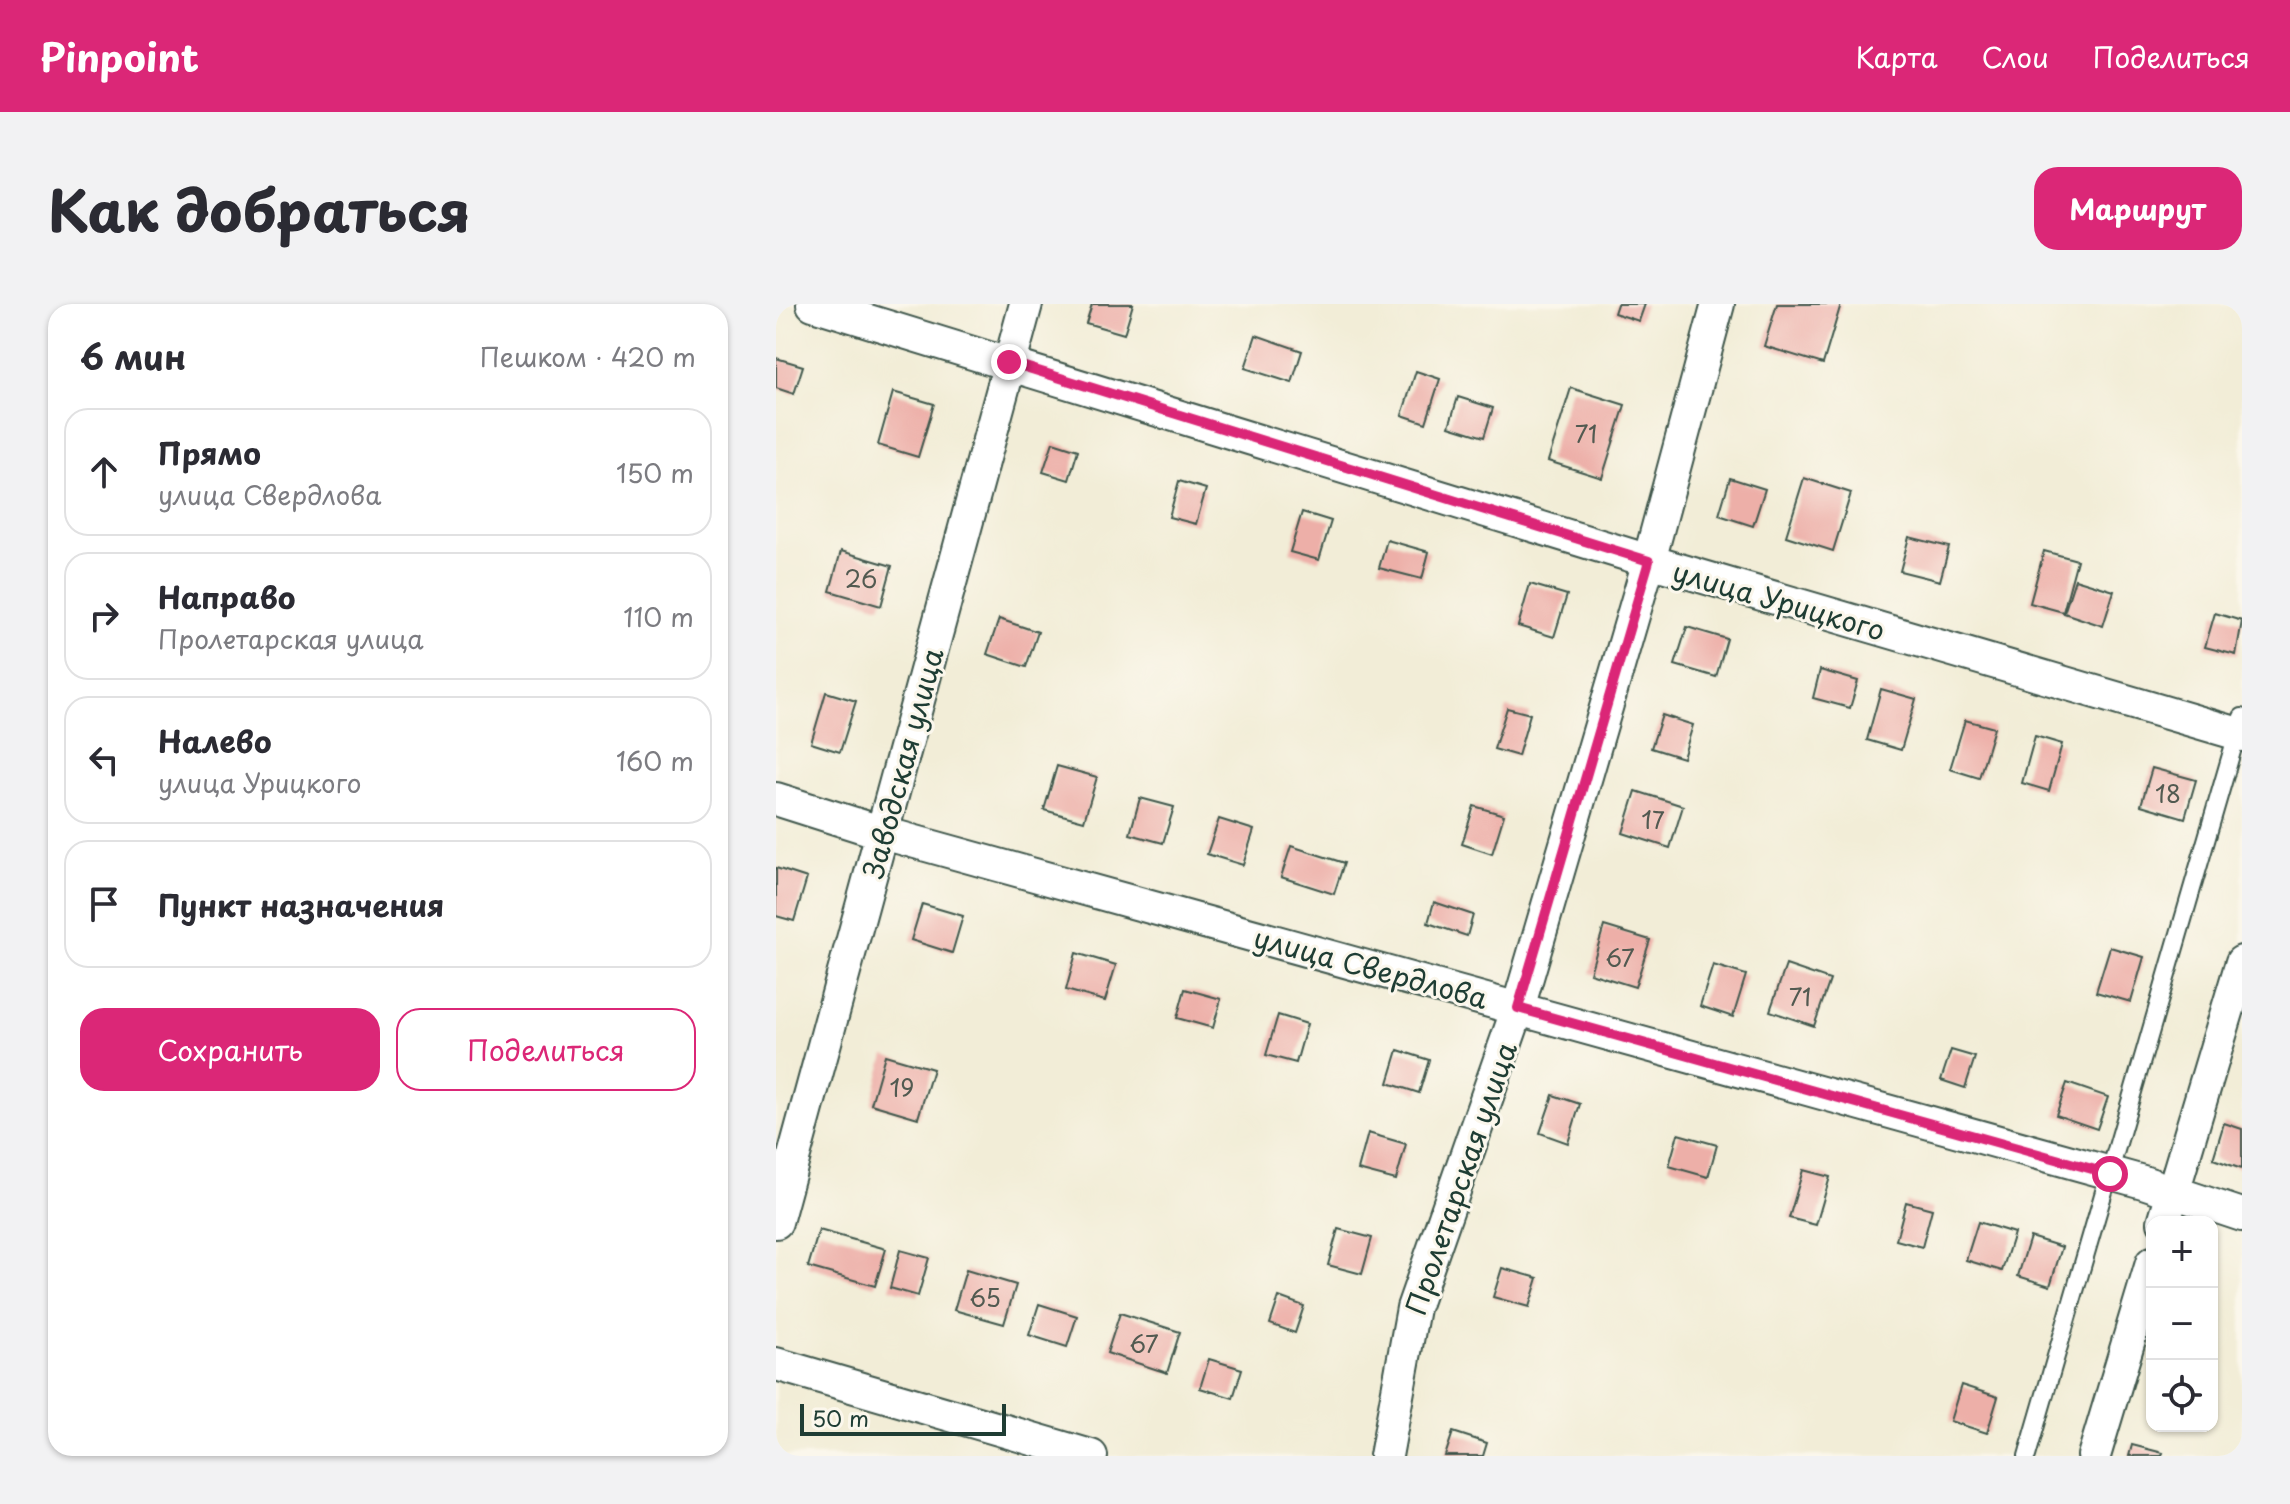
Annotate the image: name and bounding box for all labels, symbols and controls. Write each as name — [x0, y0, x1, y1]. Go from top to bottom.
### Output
text: Pinpoint — [40, 28, 199, 85]
text: Карта — [1855, 35, 1938, 78]
text: Слои — [1982, 35, 2049, 78]
text: Поделиться — [2093, 35, 2250, 78]
text: Как добраться — [48, 166, 471, 251]
button: Маршрут — [2034, 167, 2242, 250]
text: 6 мин — [80, 330, 186, 382]
text: Пешком · 420 m — [480, 337, 696, 376]
route end — [991, 344, 1027, 380]
house number: 71 — [1575, 415, 1597, 451]
text: Прямо — [158, 430, 261, 475]
icon: ahead — [82, 450, 126, 494]
text: 150 m — [616, 453, 694, 492]
text: улица Свердлова — [158, 475, 381, 514]
street label: улица Урицкого — [1668, 549, 1890, 651]
house number: 26 — [845, 560, 877, 596]
text: Направо — [158, 574, 296, 619]
icon: right — [82, 594, 126, 638]
text: 110 m — [623, 597, 694, 636]
text: Пролетарская улица — [158, 619, 424, 658]
street label: Заводская улица — [851, 643, 954, 883]
text: Налево — [158, 718, 272, 763]
icon: left — [82, 738, 126, 782]
text: 160 m — [616, 741, 694, 780]
text: улица Урицкого — [158, 763, 361, 802]
house number: 18 — [2155, 775, 2181, 811]
house number: 17 — [1641, 801, 1665, 837]
icon: arrive — [82, 882, 126, 926]
text: Пункт назначения — [158, 882, 444, 927]
street label: улица Свердлова — [1249, 915, 1493, 1019]
house number: 67 — [1605, 939, 1635, 975]
house number: 71 — [1789, 978, 1811, 1014]
button: Сохранить — [80, 1008, 380, 1091]
button: Поделиться — [396, 1008, 696, 1091]
street label: Пролетарская улица — [1393, 1035, 1527, 1320]
house number: 19 — [890, 1069, 914, 1105]
route start — [2092, 1156, 2128, 1192]
map controls — [2146, 1216, 2218, 1432]
button: + — [2146, 1216, 2218, 1288]
house number: 65 — [969, 1279, 1001, 1315]
button: − — [2146, 1288, 2218, 1360]
house number: 67 — [1129, 1325, 1159, 1361]
button: locate — [2146, 1360, 2218, 1432]
scale bar — [800, 1400, 1006, 1436]
text: 50 m — [812, 1401, 869, 1434]

